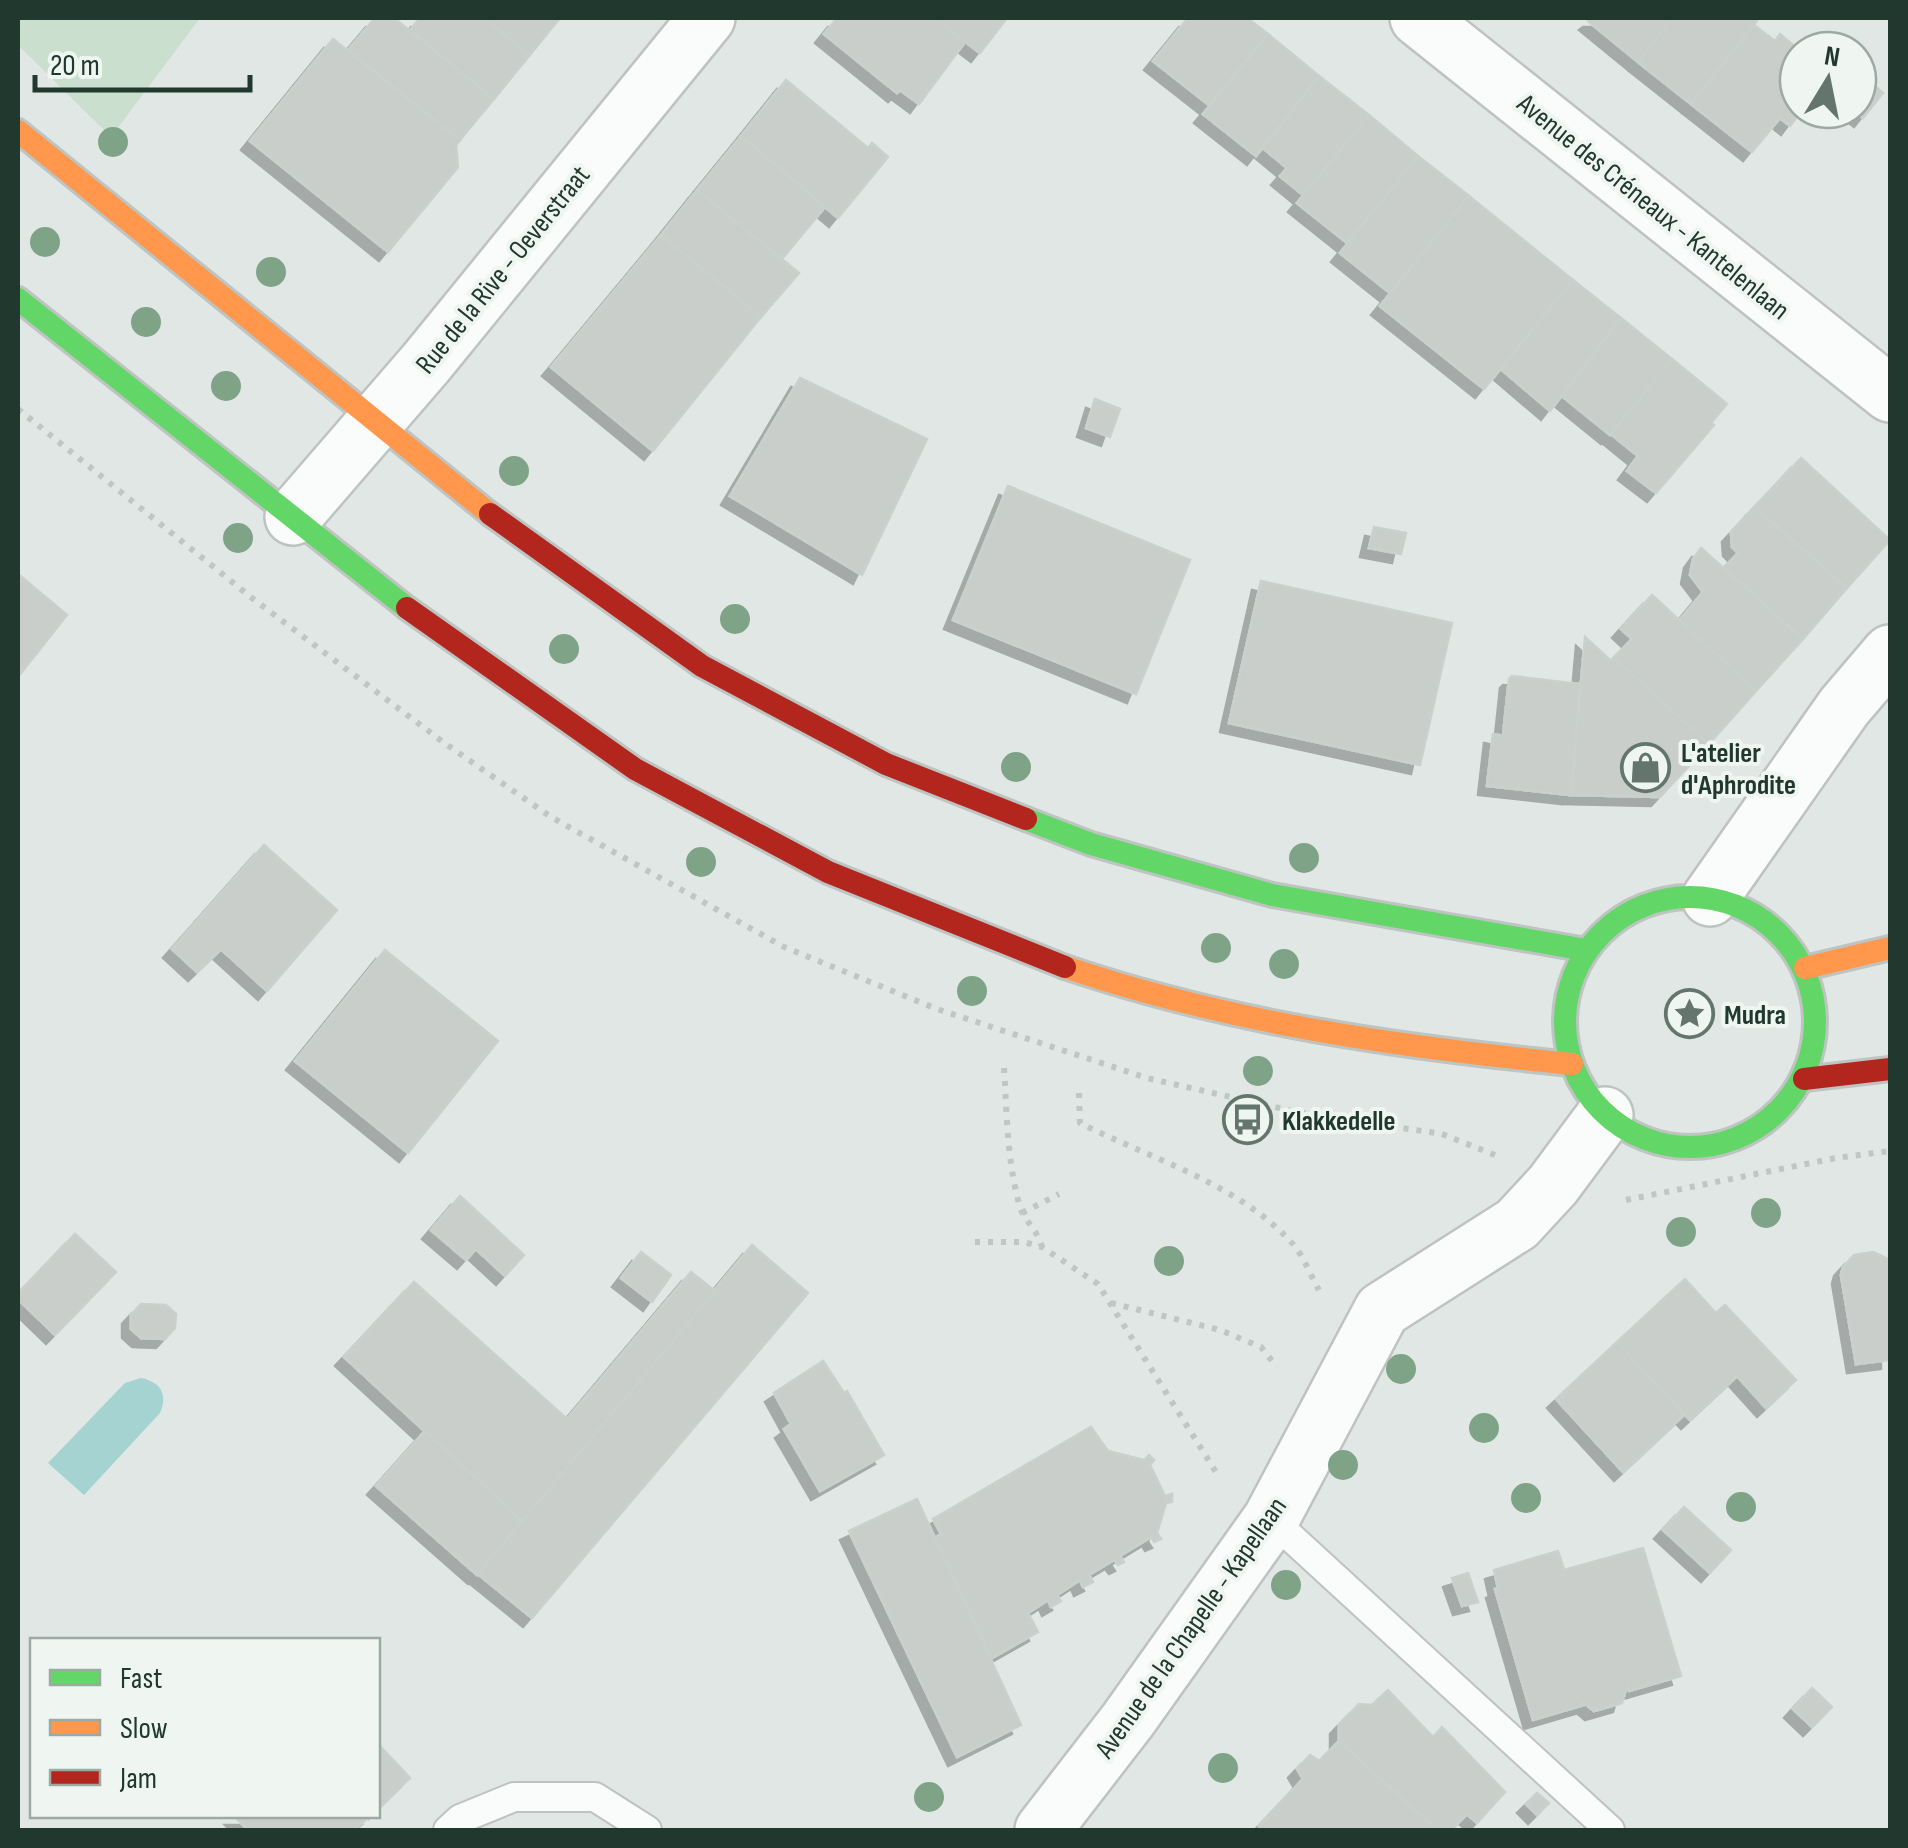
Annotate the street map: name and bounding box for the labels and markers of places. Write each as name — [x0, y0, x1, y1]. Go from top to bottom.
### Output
place label: L'atelier d'Aphrodite — [1681, 737, 1796, 802]
shop icon: L'atelier d'Aphrodite — [1620, 742, 1672, 794]
place icon: Mudra — [1663, 988, 1715, 1040]
place label: Mudra — [1724, 999, 1786, 1032]
bus stop icon: Klakkedelle — [1221, 1094, 1273, 1146]
place label: Klakkedelle — [1282, 1105, 1395, 1138]

